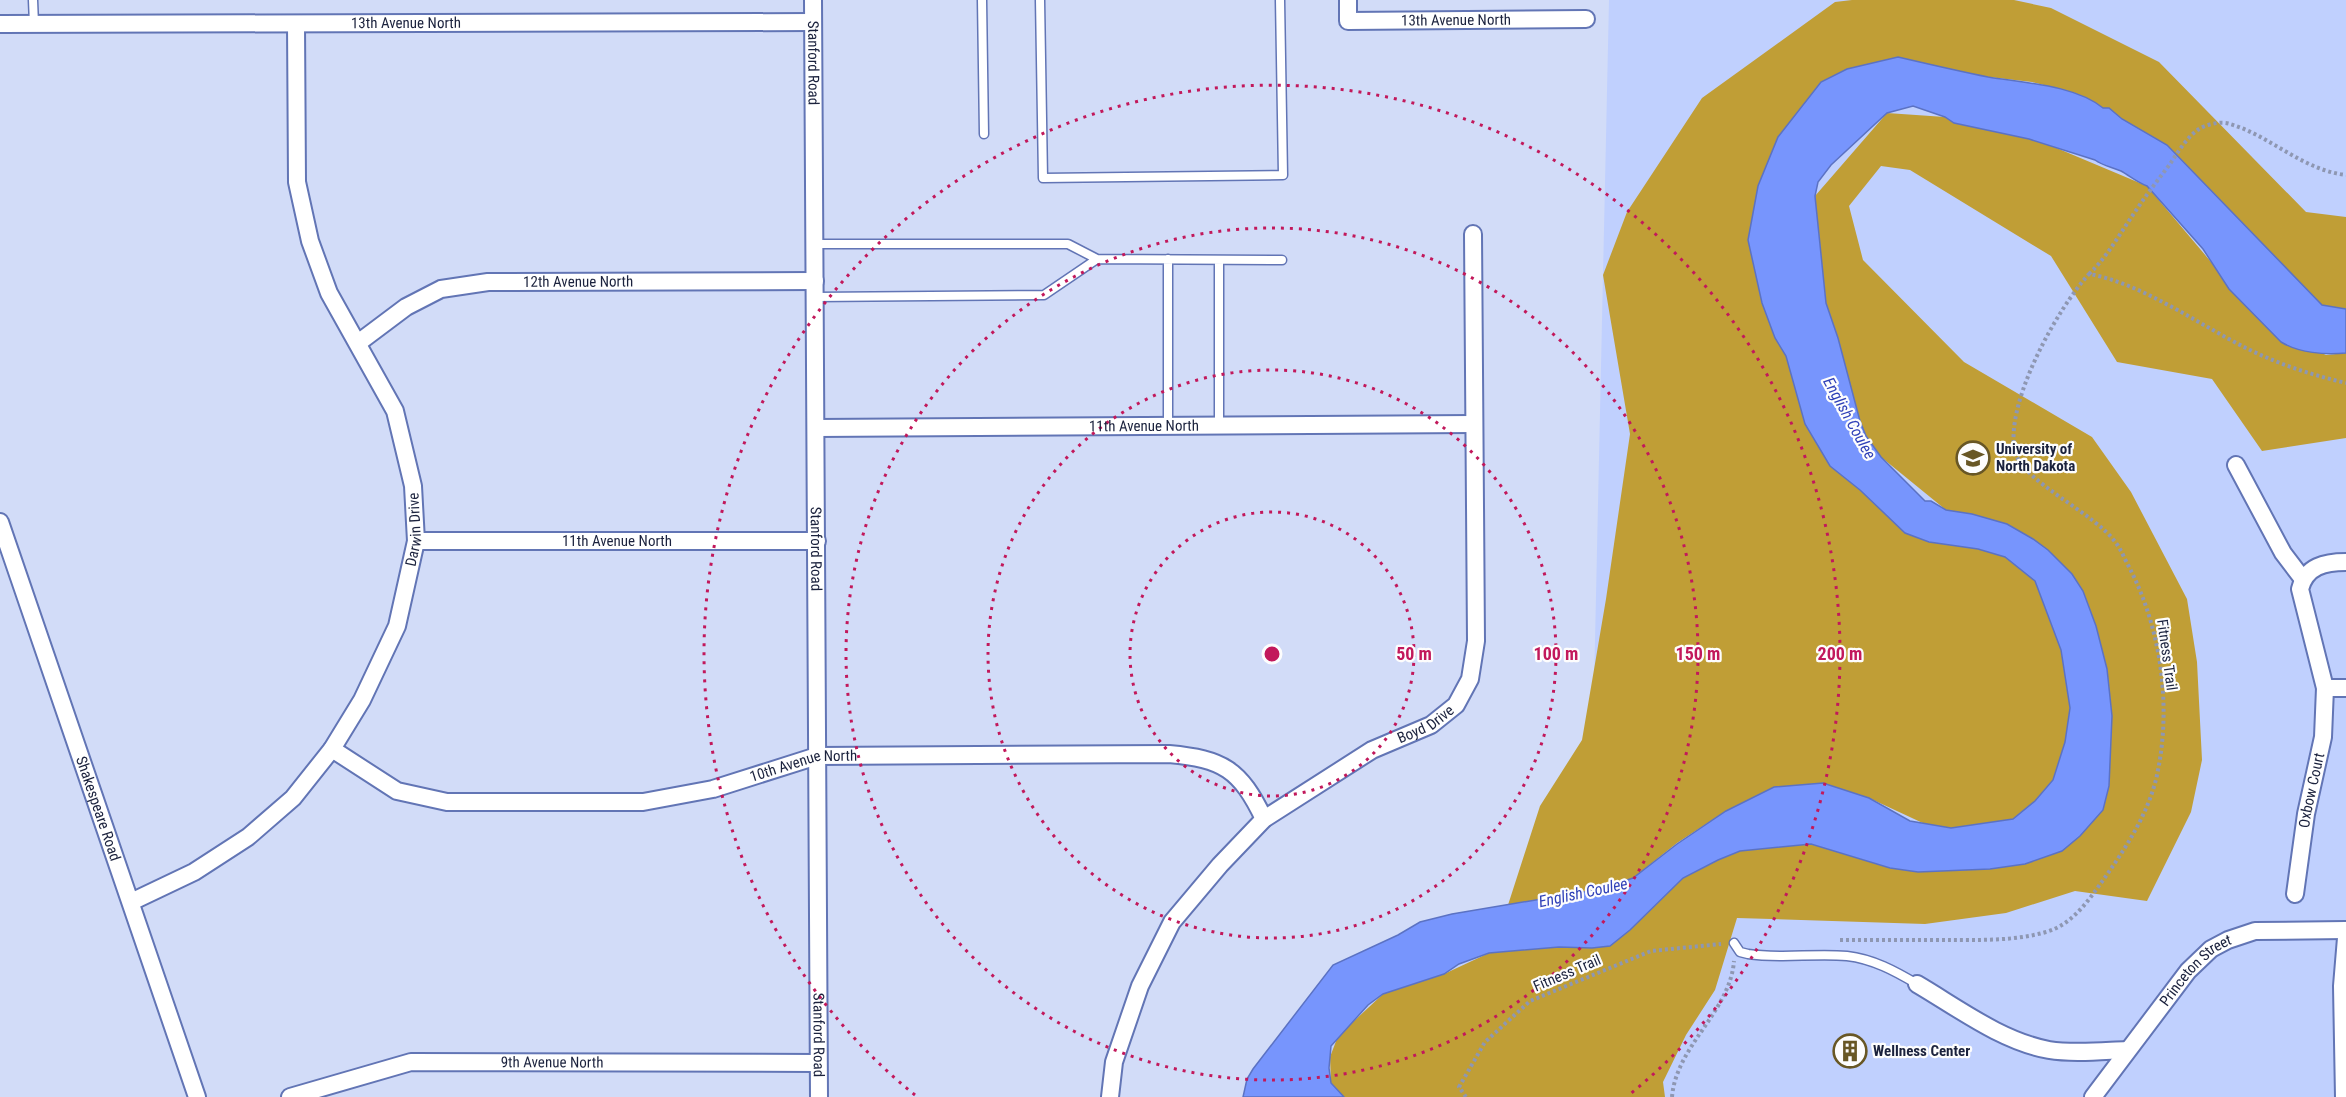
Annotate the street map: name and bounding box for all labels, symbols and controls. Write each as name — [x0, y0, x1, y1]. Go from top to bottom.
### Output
street label: 13th Avenue North — [1401, 11, 1511, 30]
street label: 13th Avenue North — [351, 14, 461, 32]
street label: Stanford Road — [804, 21, 823, 105]
street label: 12th Avenue North — [523, 273, 633, 291]
water label: English Coulee — [1819, 374, 1880, 462]
street label: 11th Avenue North — [1089, 417, 1199, 435]
school or university icon: University of North Dakota — [1955, 440, 1991, 476]
place label: University of North Dakota — [1996, 440, 2075, 475]
street label: Darwin Drive — [402, 492, 426, 568]
street label: Stanford Road — [807, 507, 825, 591]
street label: 11th Avenue North — [562, 532, 672, 550]
street label: Fitness Trail — [2153, 618, 2181, 692]
text: 50 m — [1396, 643, 1432, 664]
text: 100 m — [1534, 643, 1578, 664]
text: 150 m — [1676, 643, 1720, 664]
text: 200 m — [1818, 643, 1862, 664]
centre of rings — [1262, 644, 1282, 664]
street label: Boyd Drive — [1394, 701, 1458, 747]
street label: 10th Avenue North — [748, 746, 857, 786]
street label: Oxbow Court — [2295, 751, 2328, 829]
street label: Shakespeare Road — [72, 754, 124, 863]
water label: English Coulee — [1537, 874, 1629, 911]
street label: Princeton Street — [2156, 931, 2234, 1010]
street label: Fitness Trail — [1530, 951, 1604, 995]
street label: Stanford Road — [809, 993, 828, 1077]
building icon: Wellness Center — [1832, 1033, 1868, 1069]
place label: Wellness Center — [1873, 1042, 1970, 1060]
street label: 9th Avenue North — [501, 1053, 603, 1071]

